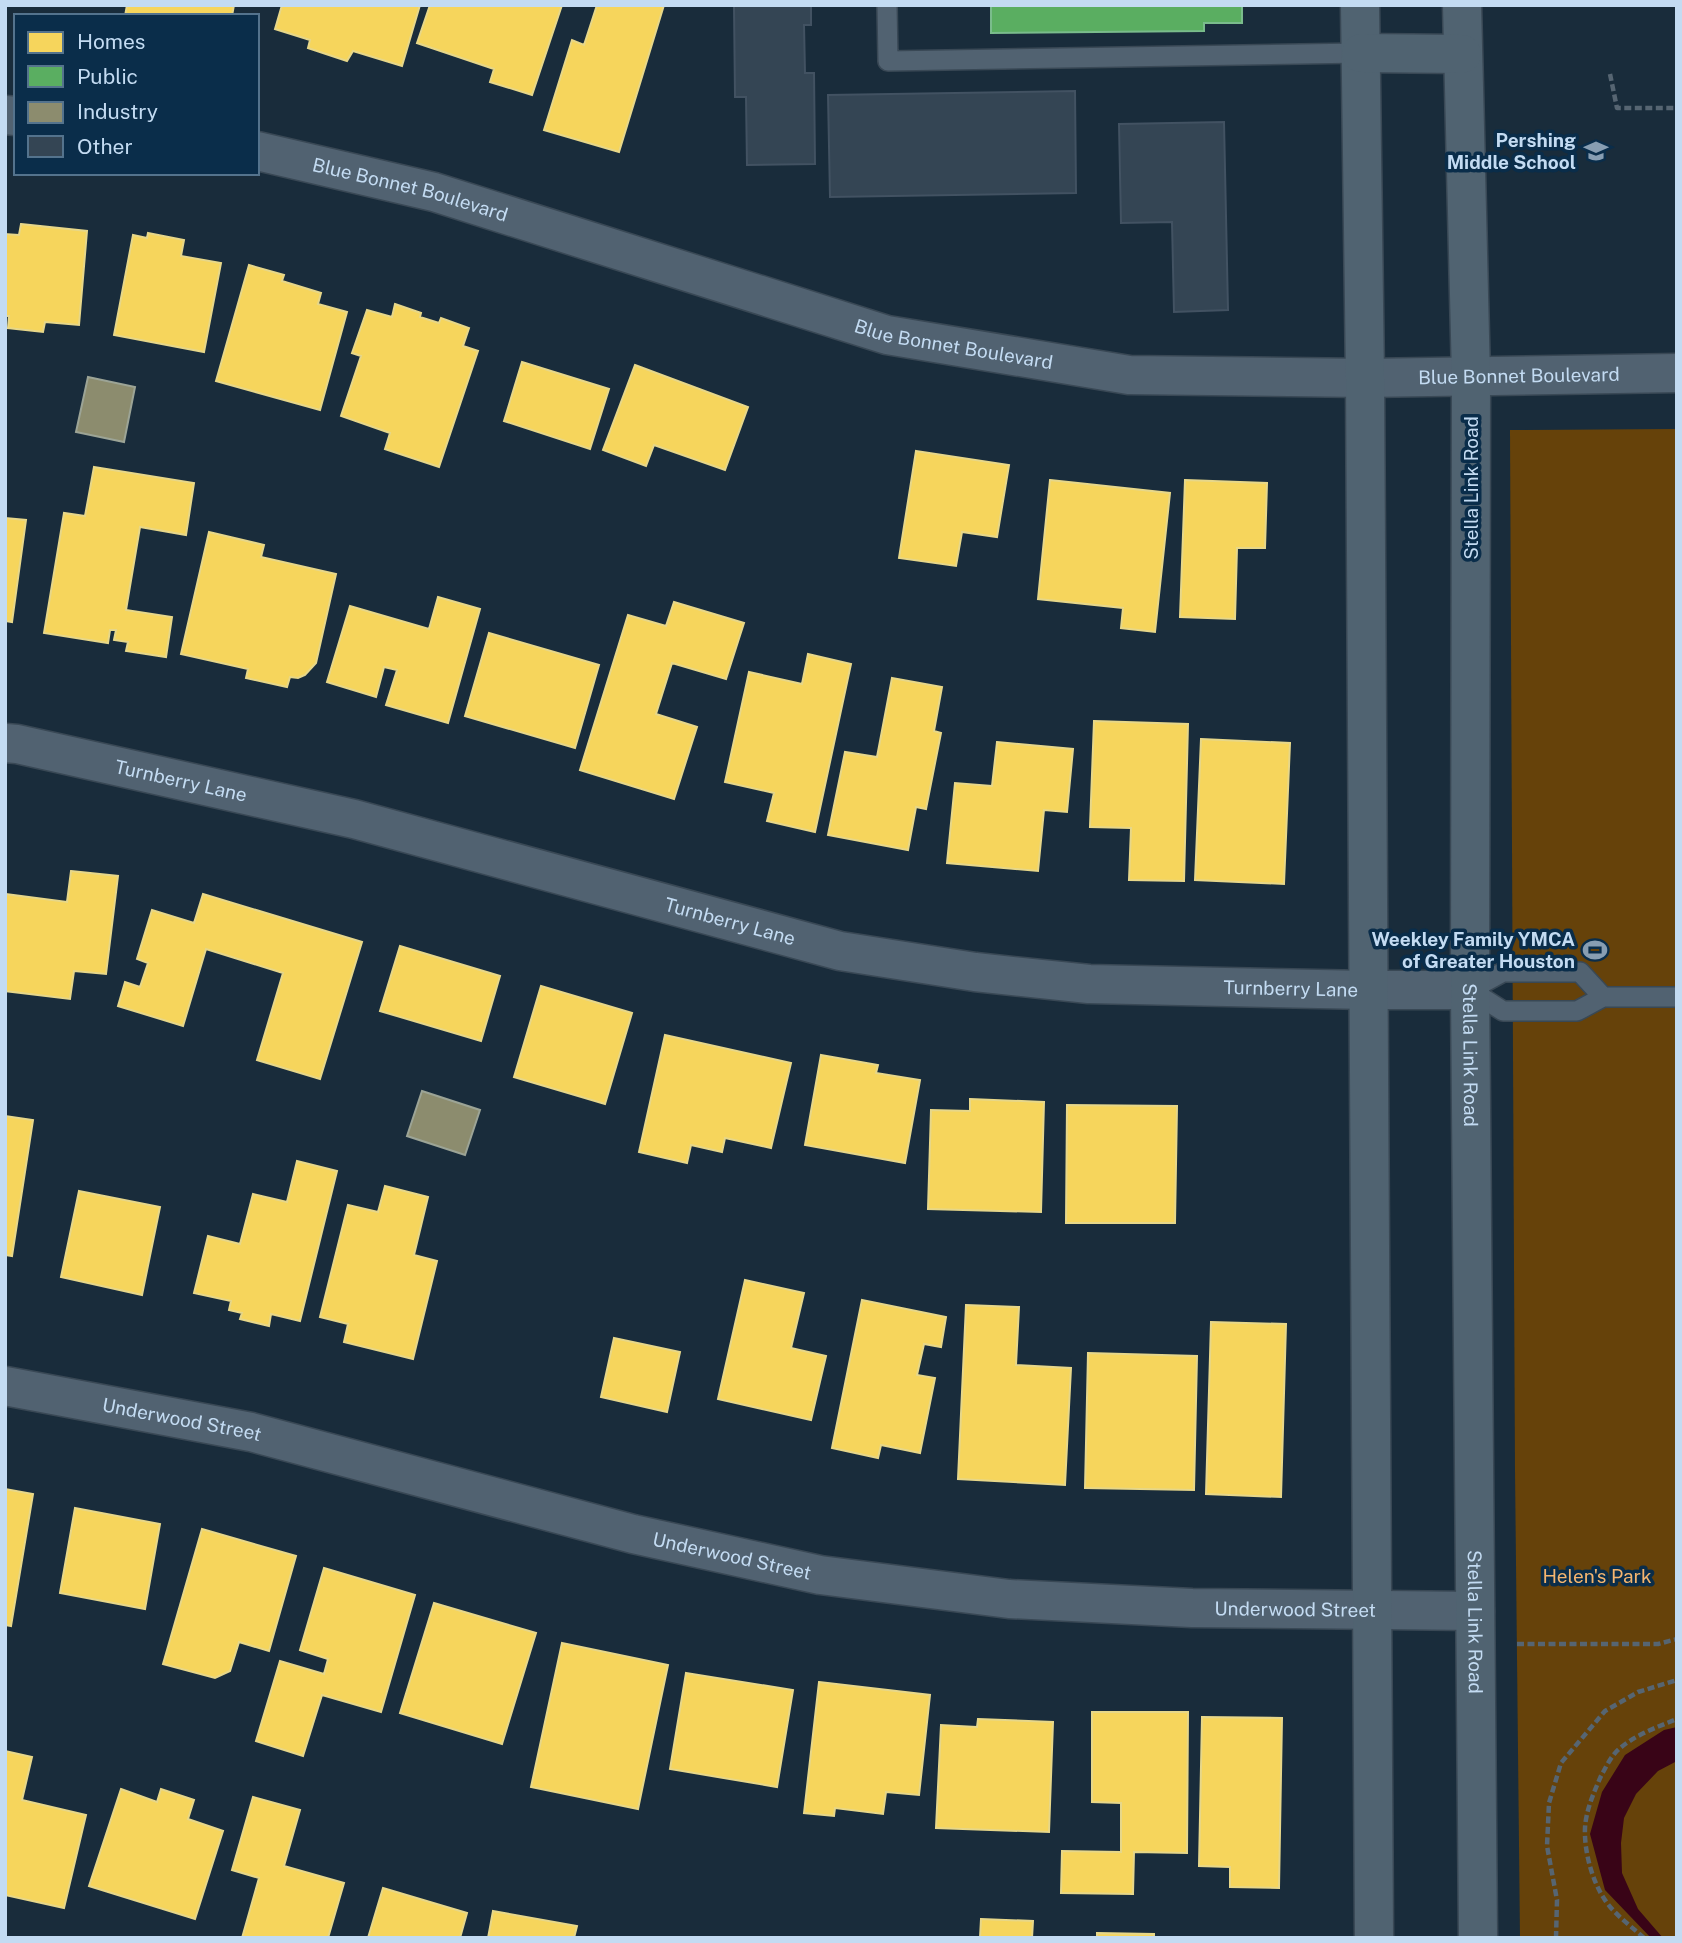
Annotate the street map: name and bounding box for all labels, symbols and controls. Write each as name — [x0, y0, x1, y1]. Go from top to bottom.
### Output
legend — [14, 14, 259, 175]
text: Homes — [77, 29, 145, 54]
text: Public — [77, 64, 138, 89]
text: Industry — [77, 99, 158, 124]
place label: Pershing Middle School — [1447, 129, 1576, 173]
text: Other — [77, 134, 133, 159]
school or university icon: Pershing Middle School — [1582, 137, 1610, 165]
street label: Blue Bonnet Boulevard — [310, 153, 511, 226]
street label: Blue Bonnet Boulevard — [852, 314, 1055, 373]
street label: Blue Bonnet Boulevard — [1418, 363, 1620, 388]
street label: Stella Link Road — [1460, 416, 1482, 560]
street label: Turnberry Lane — [113, 755, 249, 806]
street label: Turnberry Lane — [662, 893, 798, 949]
place label: Weekley Family YMCA of Greater Houston — [1371, 928, 1575, 972]
sports icon: Weekley Family YMCA of Greater Houston — [1581, 936, 1609, 964]
street label: Turnberry Lane — [1223, 976, 1358, 1001]
street label: Stella Link Road — [1459, 983, 1482, 1127]
street label: Underwood Street — [100, 1393, 264, 1445]
street label: Underwood Street — [651, 1528, 813, 1584]
street label: Stella Link Road — [1464, 1550, 1487, 1694]
park label: Helen's Park — [1542, 1565, 1652, 1587]
street label: Underwood Street — [1214, 1597, 1376, 1621]

